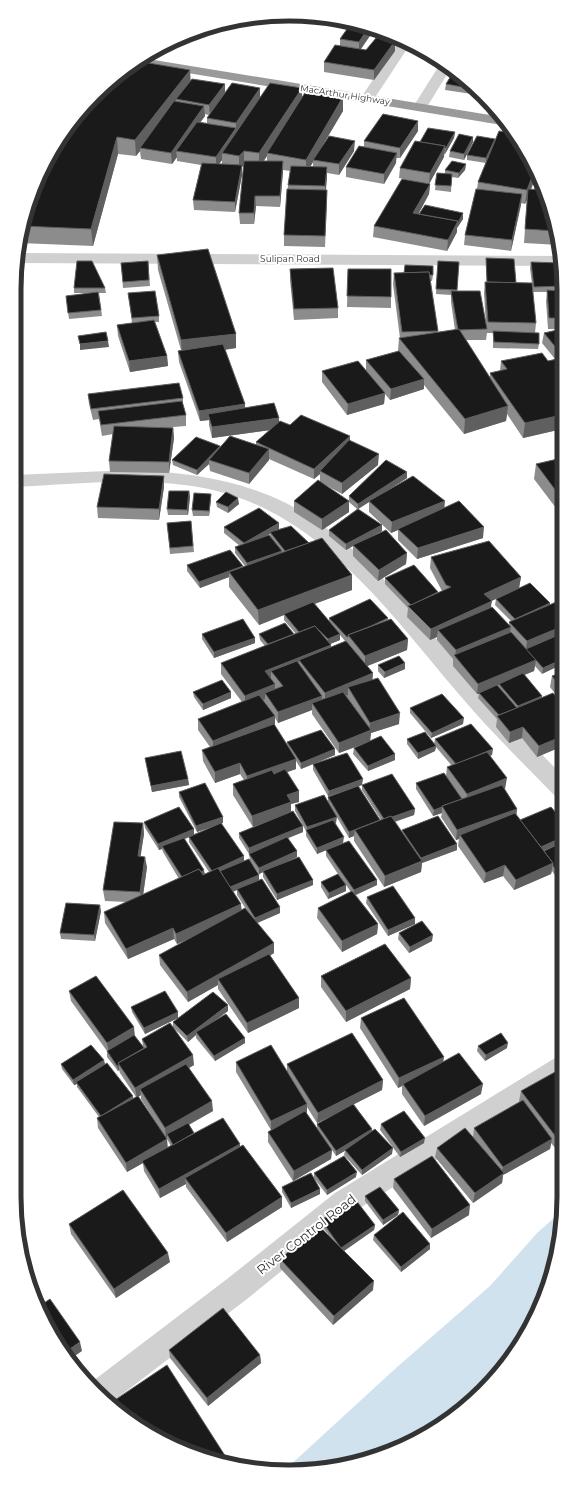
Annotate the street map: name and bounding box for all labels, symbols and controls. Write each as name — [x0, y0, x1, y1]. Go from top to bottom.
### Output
street label: MacArthur Highway — [299, 82, 391, 107]
street label: Sulipan Road — [260, 253, 320, 264]
street label: River Control Road — [253, 1190, 359, 1278]

